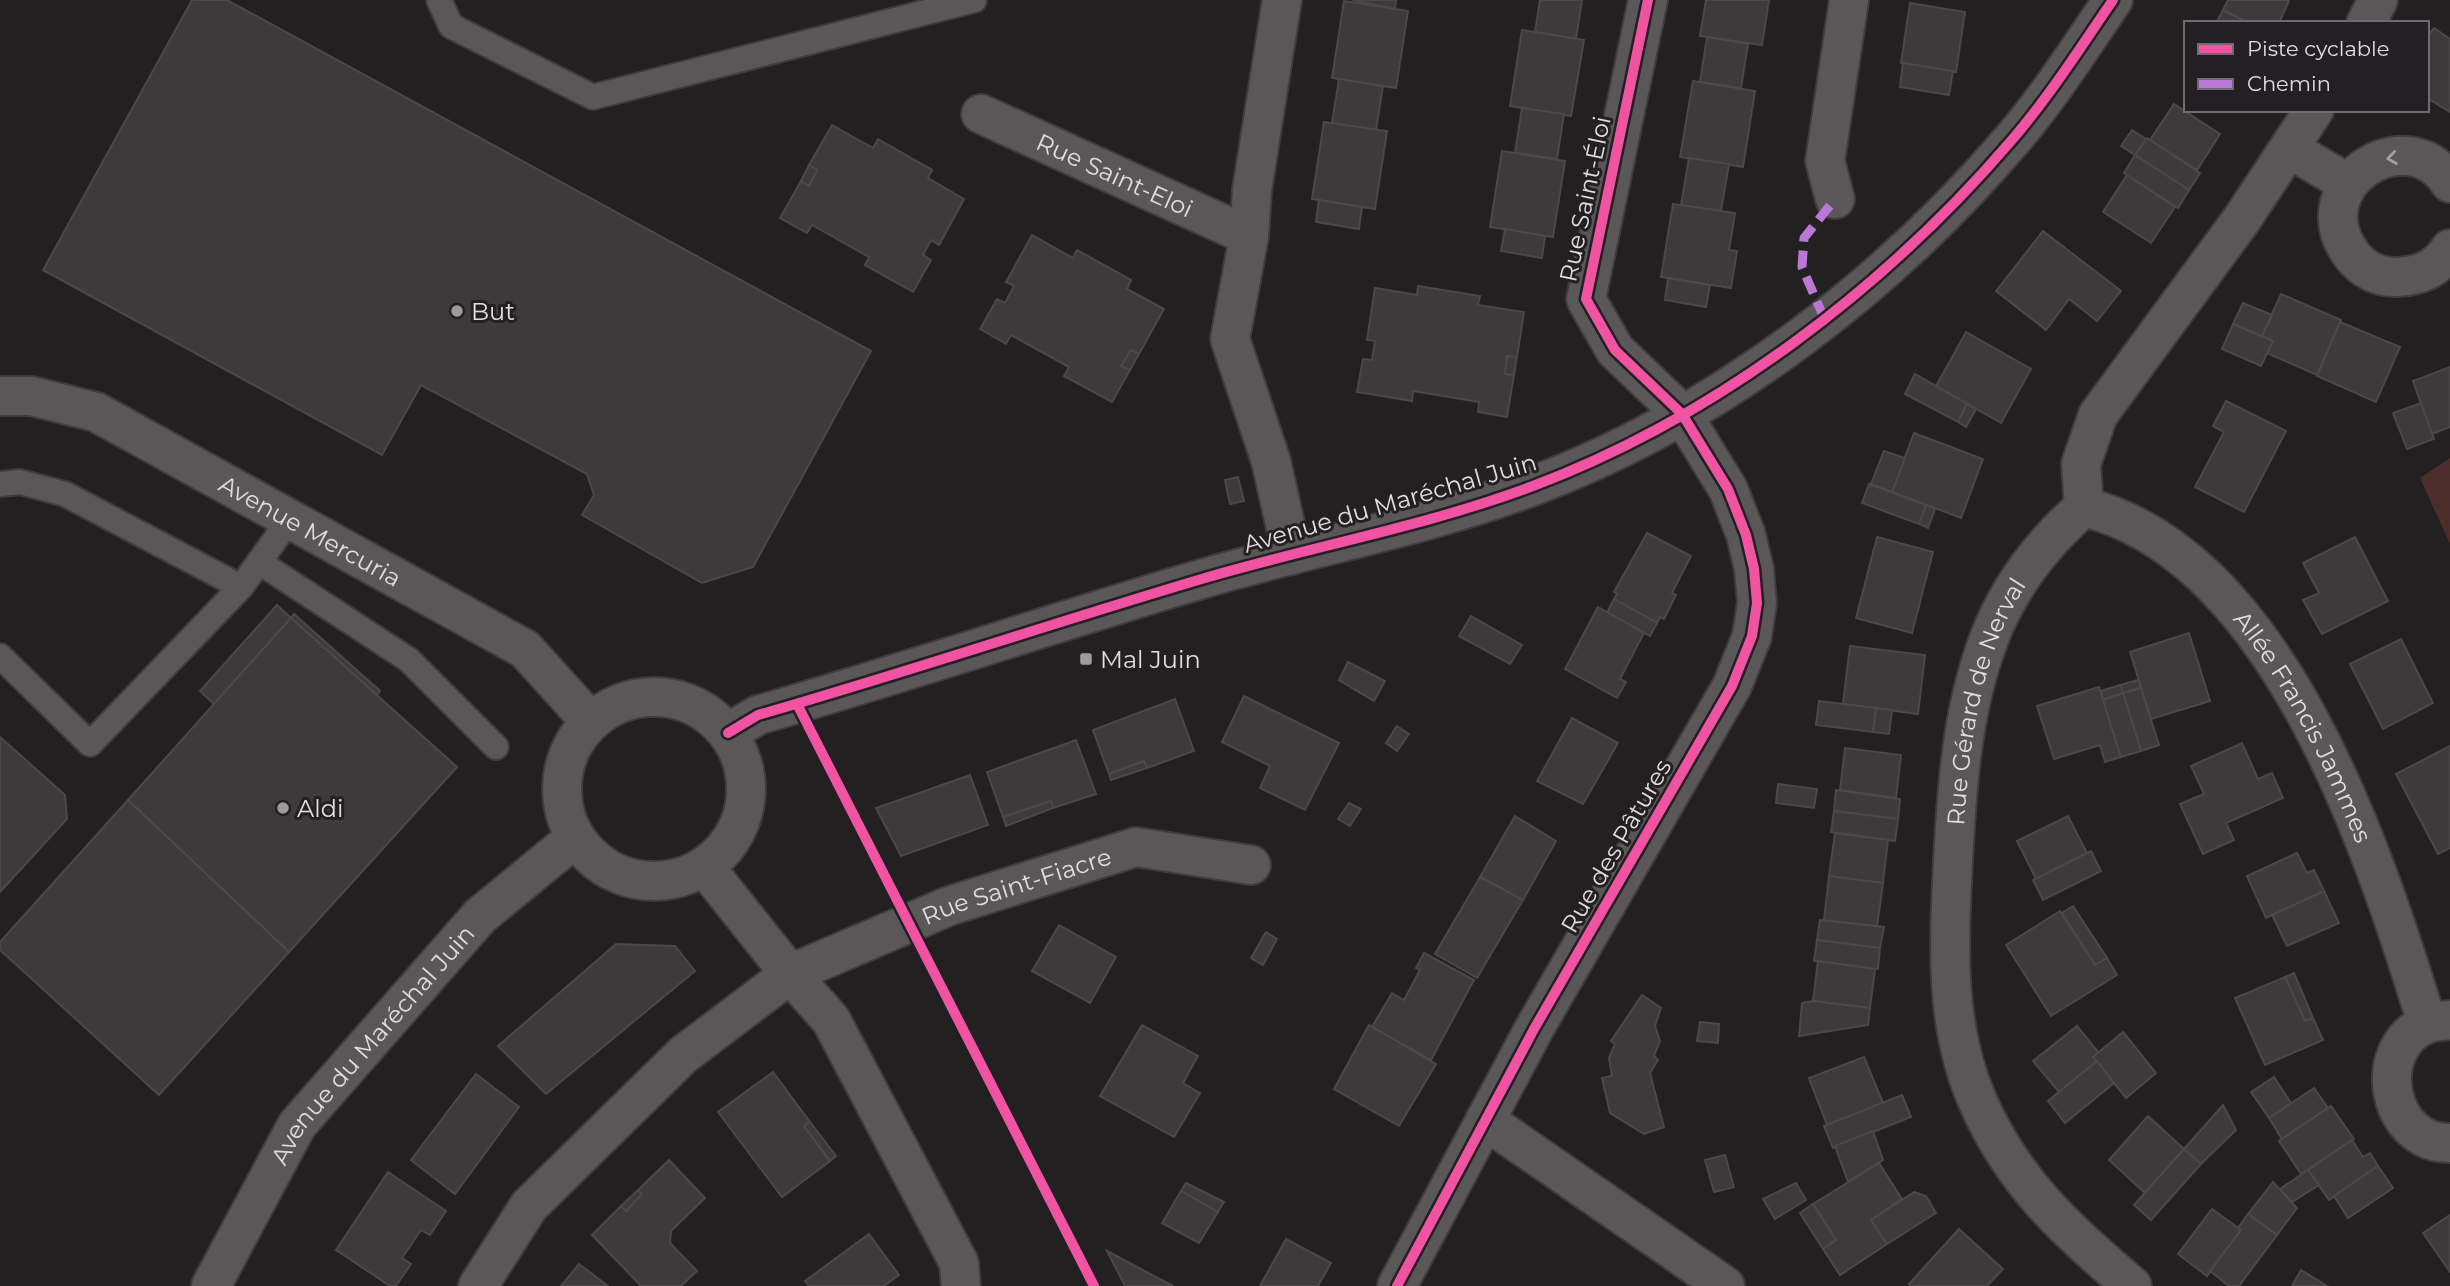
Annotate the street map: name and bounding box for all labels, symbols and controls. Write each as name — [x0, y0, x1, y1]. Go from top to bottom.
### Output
legend — [2184, 21, 2429, 112]
text: Piste cyclable — [2247, 36, 2389, 61]
text: Chemin — [2247, 71, 2331, 96]
street label: Rue Saint-Éloi — [1553, 114, 1617, 284]
street label: Rue Saint-Eloi — [1032, 127, 1198, 223]
one-way arrow — [2386, 151, 2397, 166]
place label: But — [471, 297, 515, 326]
marker: But — [449, 303, 465, 319]
street label: Avenue du Maréchal Juin — [1240, 447, 1540, 559]
street label: Avenue Mercuria — [214, 469, 406, 592]
street label: Rue Gérard de Nerval — [1941, 572, 2031, 826]
street label: Allée Francis Jammes — [2228, 605, 2378, 846]
place label: Mal Juin — [1100, 645, 1201, 674]
marker: Mal Juin — [1078, 651, 1094, 667]
street label: Rue des Pâtures — [1555, 754, 1677, 938]
place label: Aldi — [297, 794, 343, 823]
marker: Aldi — [275, 800, 291, 816]
street label: Rue Saint-Fiacre — [917, 841, 1115, 931]
street label: Avenue du Maréchal Juin — [264, 919, 480, 1169]

